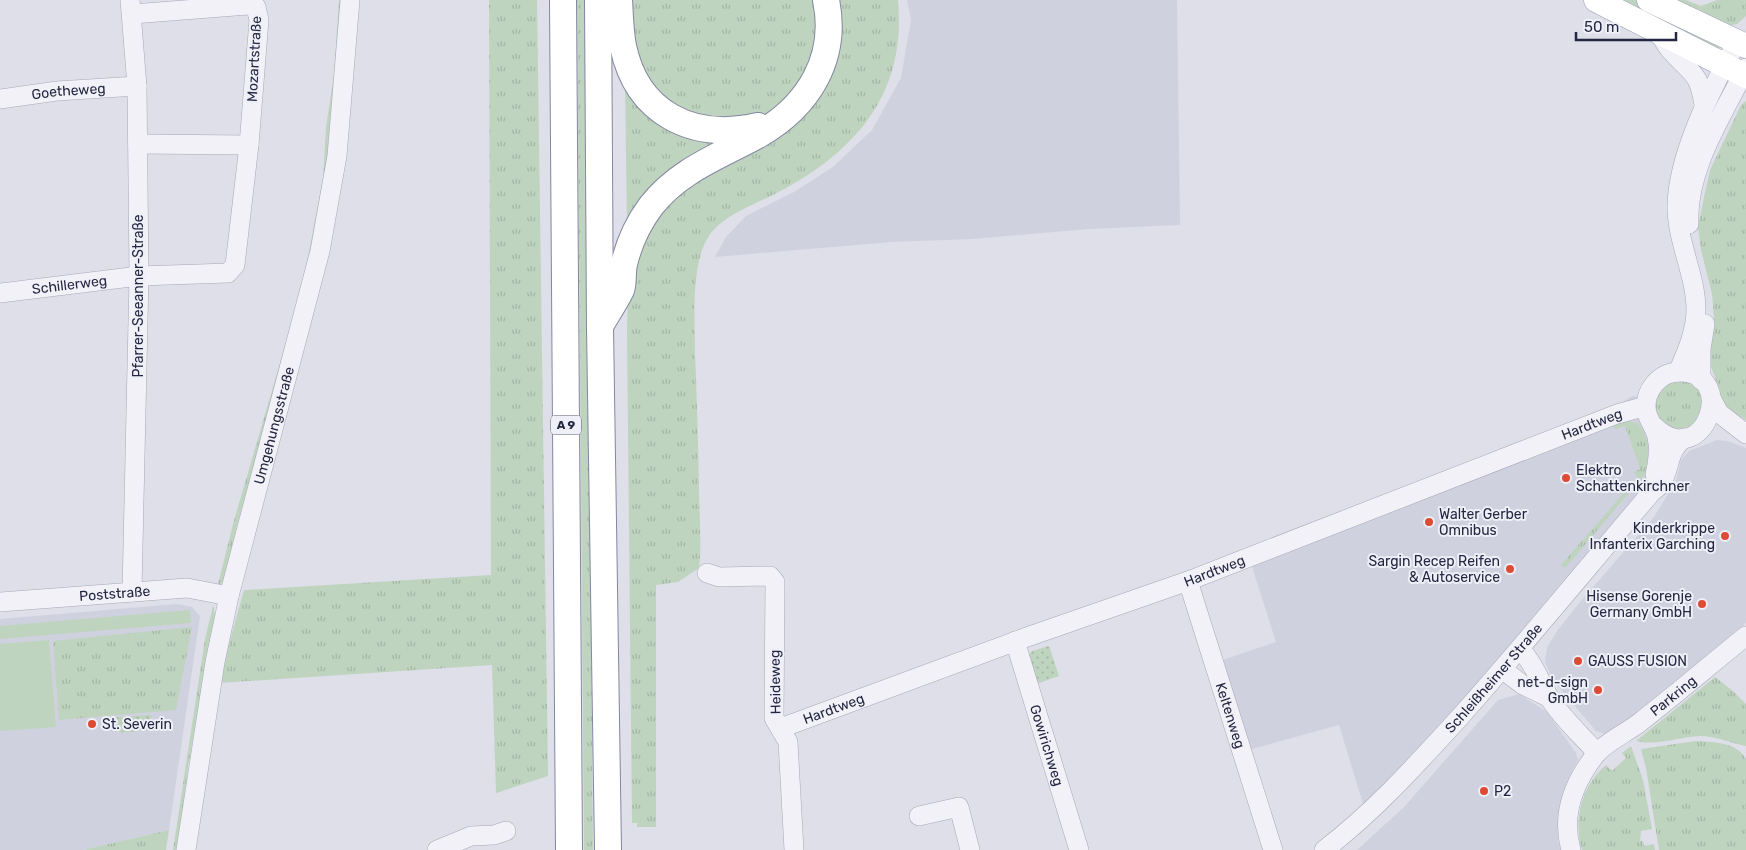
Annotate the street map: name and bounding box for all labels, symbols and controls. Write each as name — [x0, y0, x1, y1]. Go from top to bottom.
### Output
scale bar — [1576, 10, 1676, 42]
street label: Mozartstraße — [244, 15, 265, 103]
text: 50 m — [1584, 18, 1619, 36]
street label: Goetheweg — [30, 80, 106, 103]
street label: Pfarrer-Seeanner-Straße — [130, 214, 147, 378]
street label: Schillerweg — [31, 272, 108, 298]
street label: Umgehungsstraße — [251, 365, 298, 486]
street label: Hardtweg — [1559, 405, 1624, 444]
road number: A 9 — [551, 416, 581, 434]
place label: Elektro Schattenkirchner — [1576, 462, 1690, 495]
marker: Elektro Schattenkirchner — [1560, 472, 1572, 484]
place label: Walter Gerber Omnibus — [1439, 506, 1528, 539]
marker: Walter Gerber Omnibus — [1423, 516, 1435, 528]
place label: Kinderkrippe Infanterix Garching — [1589, 520, 1715, 553]
marker: Kinderkrippe Infanterix Garching — [1719, 530, 1731, 542]
street label: Hardtweg — [1182, 552, 1247, 591]
place label: Sargin Recep Reifen & Autoservice — [1369, 553, 1500, 586]
marker: Sargin Recep Reifen & Autoservice — [1504, 563, 1516, 575]
street label: Poststraße — [79, 583, 151, 605]
place label: Hisense Gorenje Germany GmbH — [1586, 588, 1692, 621]
marker: Hisense Gorenje Germany GmbH — [1696, 598, 1708, 610]
street label: Schleißheimer Straße — [1442, 620, 1546, 737]
street label: Heideweg — [766, 650, 785, 714]
place label: GAUSS FUSION — [1588, 653, 1687, 670]
marker: GAUSS FUSION — [1572, 655, 1584, 667]
street label: Parkring — [1647, 672, 1700, 720]
place label: net-d-sign GmbH — [1517, 674, 1588, 707]
street label: Keltenweg — [1212, 681, 1248, 751]
marker: net-d-sign GmbH — [1592, 684, 1604, 696]
street label: Hardtweg — [801, 690, 867, 728]
street label: Gowirichweg — [1026, 703, 1067, 788]
place label: St. Severin — [102, 716, 172, 733]
marker: St. Severin — [86, 718, 98, 730]
place label: P2 — [1494, 783, 1511, 800]
marker: P2 — [1478, 785, 1490, 797]

